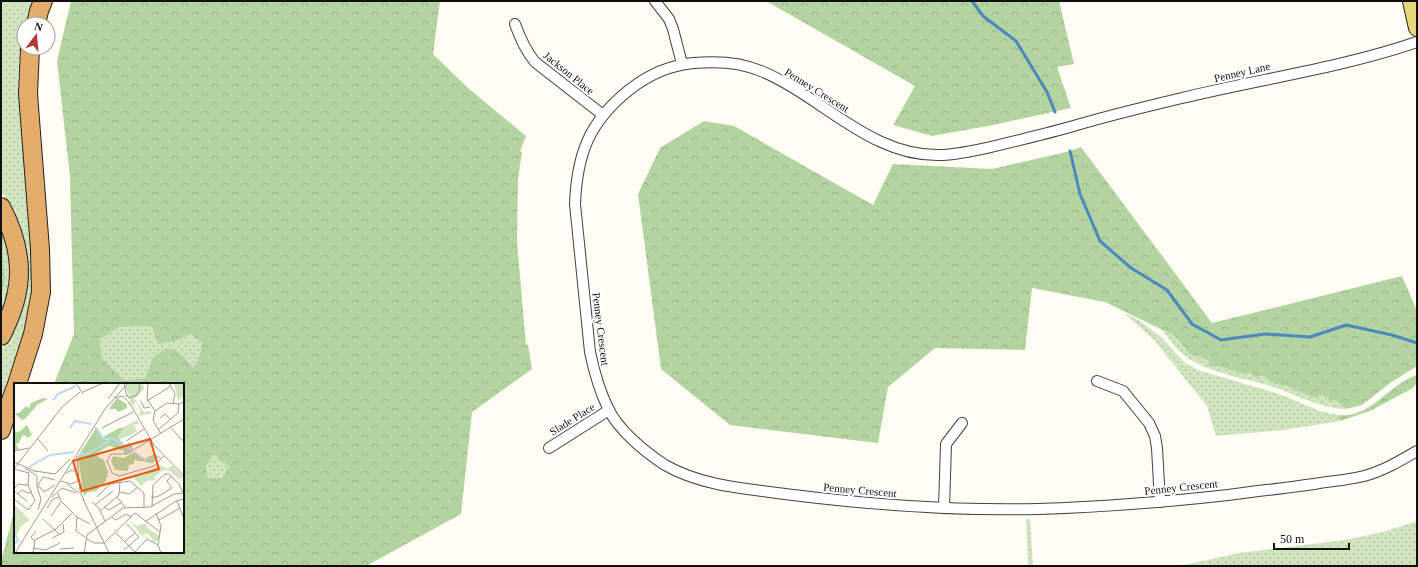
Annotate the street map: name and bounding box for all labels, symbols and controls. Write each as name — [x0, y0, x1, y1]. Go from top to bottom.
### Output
north arrow — [16, 16, 56, 56]
text: N — [33, 20, 44, 33]
street label: Jackson Place — [541, 49, 597, 97]
street label: Penney Lane — [1213, 60, 1271, 84]
street label: Penney Crescent — [783, 65, 851, 115]
street label: Penney Crescent — [591, 292, 611, 366]
inset map — [14, 383, 184, 553]
street label: Slade Place — [547, 400, 597, 438]
street label: Penney Crescent — [1144, 477, 1218, 497]
street label: Penney Crescent — [823, 481, 897, 499]
scale bar — [1274, 525, 1349, 551]
text: 50 m — [1280, 532, 1305, 546]

